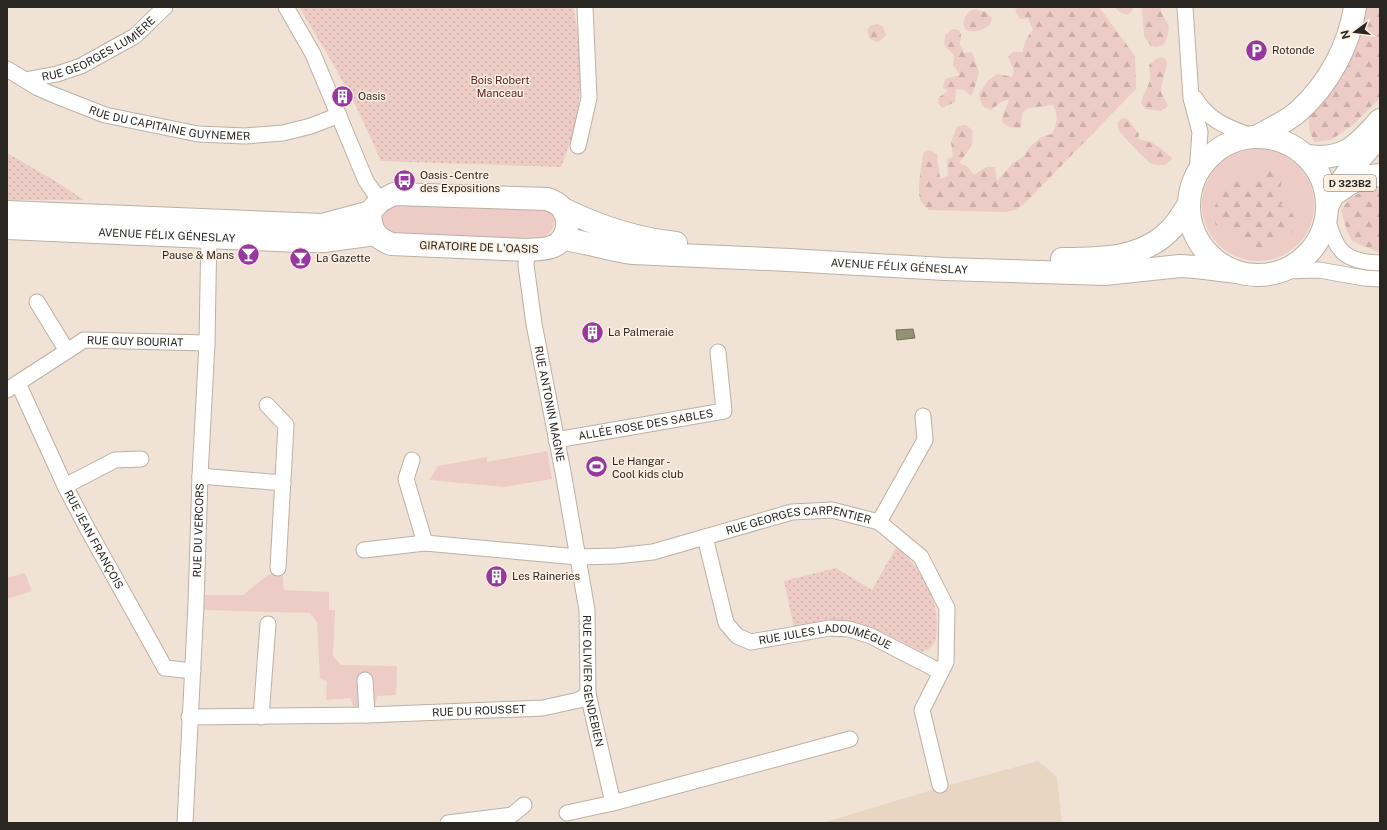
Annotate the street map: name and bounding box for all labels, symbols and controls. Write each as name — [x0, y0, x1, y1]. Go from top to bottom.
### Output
north arrow — [1335, 12, 1375, 52]
street label: RUE GEORGES LUMIÈRE — [41, 14, 157, 83]
text: N — [1338, 29, 1352, 40]
parking icon: Rotonde — [1243, 37, 1269, 63]
place label: Rotonde — [1272, 44, 1315, 56]
park label: Bois Robert Manceau — [470, 74, 530, 99]
building icon: Oasis — [330, 83, 356, 109]
place label: Oasis — [358, 90, 386, 102]
street label: RUE DU CAPITAINE GUYNEMER — [87, 103, 251, 142]
bus stop icon: Oasis - Centre des Expositions — [391, 168, 417, 194]
place label: Oasis - Centre des Expositions — [420, 169, 500, 194]
road number: D 323B2 — [1324, 175, 1376, 191]
street label: AVENUE FÉLIX GÉNESLAY — [98, 226, 236, 244]
street label: GIRATOIRE DE L'OASIS — [419, 239, 539, 255]
bar icon: Pause & Mans — [236, 242, 262, 268]
bar icon: La Gazette — [288, 245, 314, 271]
place label: Pause & Mans — [162, 249, 234, 261]
place label: La Gazette — [316, 252, 370, 264]
street label: AVENUE FÉLIX GÉNESLAY — [830, 256, 968, 276]
building icon: La Palmeraie — [579, 319, 605, 345]
place label: La Palmeraie — [608, 326, 674, 338]
street label: RUE GUY BOURIAT — [87, 334, 184, 348]
street label: RUE ANTONIN MAGNE — [532, 345, 567, 463]
street label: ALLÉE ROSE DES SABLES — [577, 407, 714, 442]
sports icon: Le Hangar - Cool kids club — [583, 454, 609, 480]
place label: Le Hangar - Cool kids club — [612, 455, 684, 480]
street label: RUE DU VERCORS — [191, 483, 206, 578]
street label: RUE JEAN FRANÇOIS — [62, 488, 126, 591]
street label: RUE GEORGES CARPENTIER — [724, 504, 872, 537]
building icon: Les Raineries — [483, 563, 509, 589]
place label: Les Raineries — [512, 570, 581, 582]
street label: RUE OLIVIER GENDEBIEN — [581, 615, 606, 748]
street label: RUE JULES LADOUMÈGUE — [758, 622, 894, 652]
street label: RUE DU ROUSSET — [432, 703, 526, 718]

